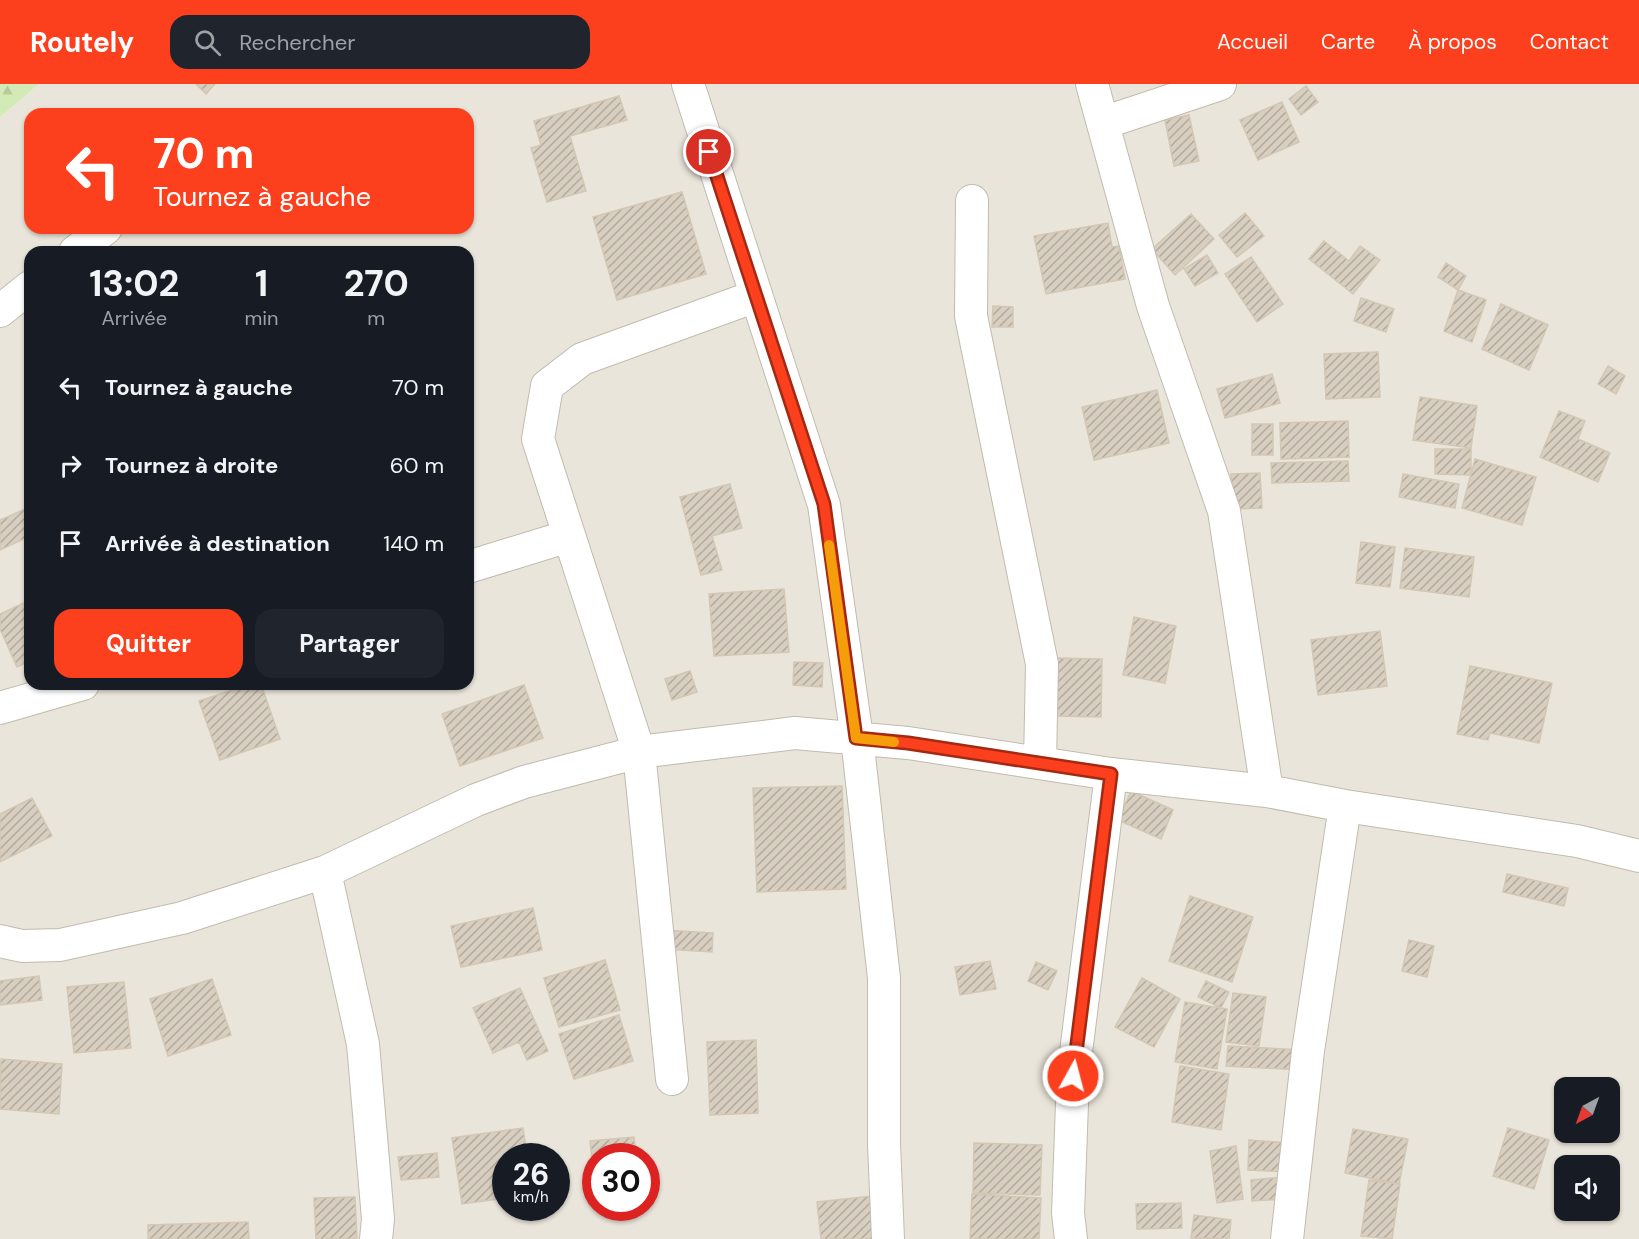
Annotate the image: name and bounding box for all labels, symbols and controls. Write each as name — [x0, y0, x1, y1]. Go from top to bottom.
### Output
search box — [170, 15, 590, 69]
text: Routely — [30, 24, 134, 61]
icon: search — [191, 26, 224, 59]
text: Rechercher — [239, 28, 355, 57]
text: Accueil — [1217, 28, 1288, 56]
text: Carte — [1321, 28, 1375, 56]
text: À propos — [1408, 28, 1497, 56]
text: Contact — [1530, 28, 1609, 56]
text: 70 m — [153, 126, 254, 181]
pin — [683, 126, 734, 177]
icon: left — [54, 132, 132, 210]
icon: arrive — [692, 135, 725, 168]
text: Tournez à gauche — [153, 179, 371, 214]
text: 13:02 — [89, 260, 179, 307]
text: 1 — [255, 260, 268, 307]
text: 270 — [344, 260, 409, 307]
text: Arrivée — [101, 305, 167, 331]
text: min — [244, 305, 279, 331]
text: m — [367, 305, 385, 331]
icon: left — [54, 371, 87, 404]
text: Tournez à gauche — [105, 373, 293, 402]
text: 70 m — [392, 373, 444, 402]
icon: right — [54, 449, 87, 482]
text: Tournez à droite — [105, 451, 278, 480]
text: 60 m — [390, 451, 444, 480]
icon: arrive — [54, 527, 87, 560]
text: Arrivée à destination — [105, 529, 330, 558]
text: 140 m — [383, 529, 444, 558]
button: Quitter — [54, 609, 243, 678]
button: Partager — [255, 609, 444, 678]
position arrow — [1041, 1044, 1105, 1108]
north arrow — [1554, 1077, 1620, 1143]
map controls — [1554, 1077, 1620, 1221]
speed limit sign: 30 — [582, 1143, 660, 1221]
text: 26 — [513, 1155, 549, 1194]
button: sound — [1554, 1155, 1620, 1221]
text: km/h — [513, 1187, 549, 1207]

